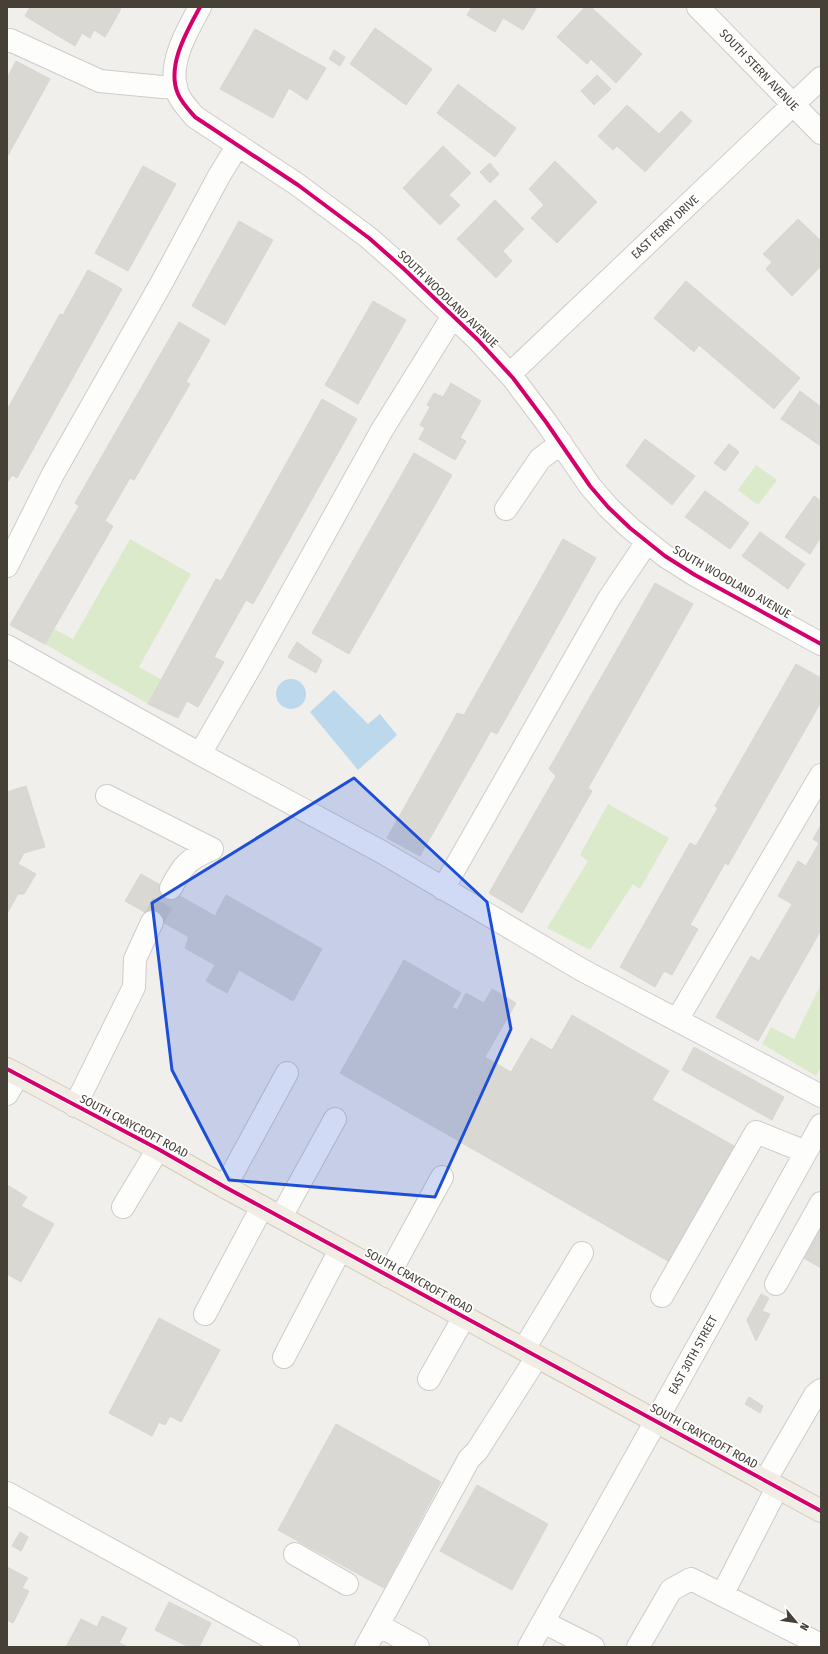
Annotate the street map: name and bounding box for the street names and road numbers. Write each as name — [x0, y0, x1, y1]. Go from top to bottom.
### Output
street label: SOUTH STERN AVENUE — [717, 26, 802, 114]
street label: EAST FERRY DRIVE — [628, 192, 702, 262]
street label: SOUTH WOODLAND AVENUE — [395, 247, 501, 351]
street label: SOUTH WOODLAND AVENUE — [671, 542, 794, 622]
street label: SOUTH CRAYCROFT ROAD — [77, 1091, 191, 1161]
street label: SOUTH CRAYCROFT ROAD — [363, 1246, 475, 1316]
street label: EAST 30TH STREET — [666, 1313, 721, 1397]
street label: SOUTH CRAYCROFT ROAD — [648, 1401, 760, 1471]

